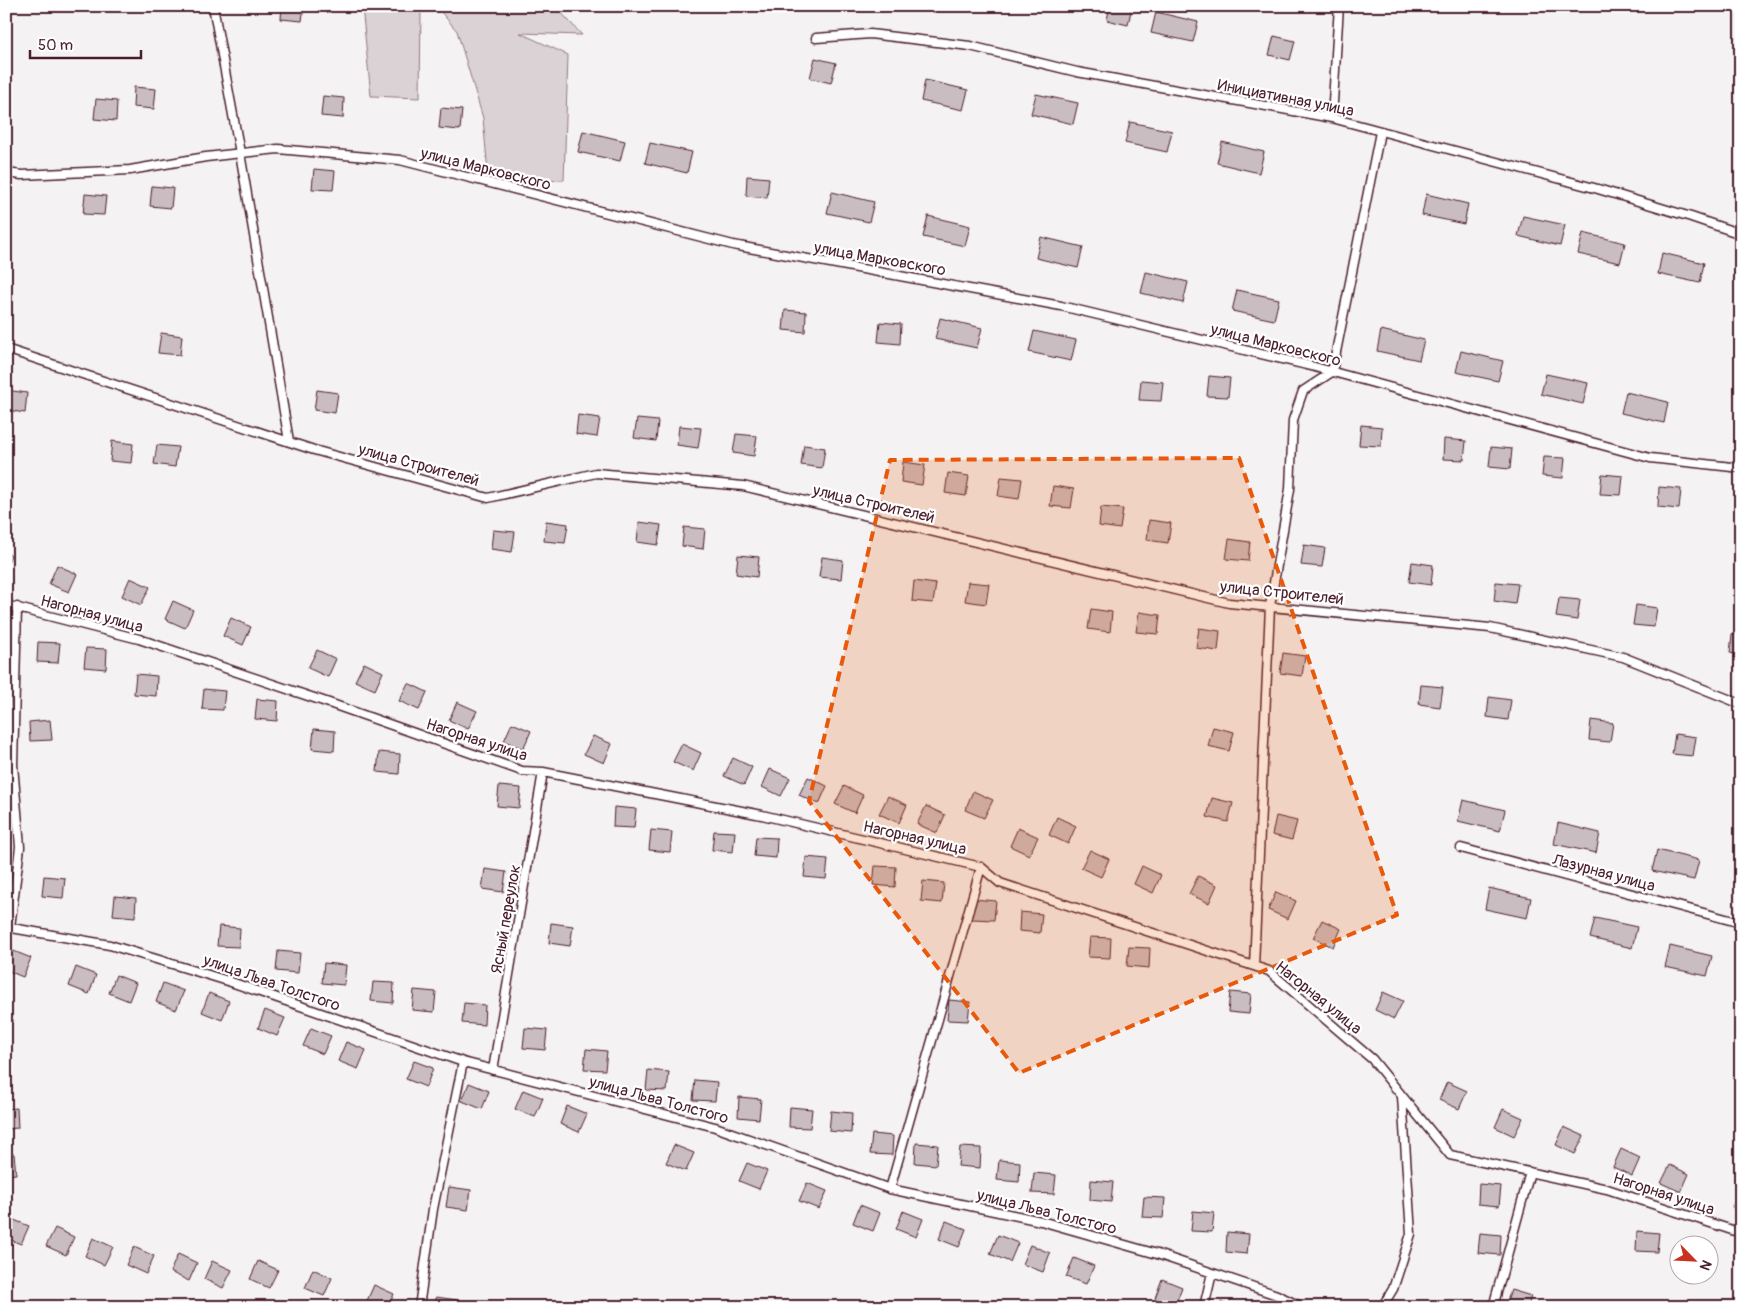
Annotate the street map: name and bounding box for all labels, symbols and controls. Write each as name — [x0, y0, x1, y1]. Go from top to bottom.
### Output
scale bar — [30, 28, 141, 60]
text: 50 m — [38, 36, 73, 55]
street label: Инициативная улица — [1216, 75, 1356, 121]
street label: улица Марковского — [418, 143, 553, 195]
street label: улица Марковского — [811, 237, 948, 280]
street label: улица Марковского — [1208, 319, 1343, 371]
street label: улица Строителей — [355, 439, 481, 491]
street label: улица Строителей — [810, 480, 937, 528]
street label: улица Строителей — [1218, 576, 1345, 609]
street label: Нагорная улица — [38, 591, 145, 637]
street label: Нагорная улица — [423, 714, 530, 766]
street label: Нагорная улица — [861, 816, 968, 860]
street label: Лазурная улица — [1549, 849, 1657, 896]
street label: Ясный переулок — [487, 863, 525, 975]
street label: улица Льва Толстого — [200, 950, 343, 1016]
street label: Нагорная улица — [1271, 957, 1366, 1039]
street label: улица Льва Толстого — [586, 1071, 731, 1128]
street label: Нагорная улица — [1610, 1168, 1717, 1220]
street label: улица Льва Толстого — [974, 1185, 1119, 1239]
north arrow — [1670, 1236, 1720, 1286]
text: N — [1696, 1257, 1715, 1273]

